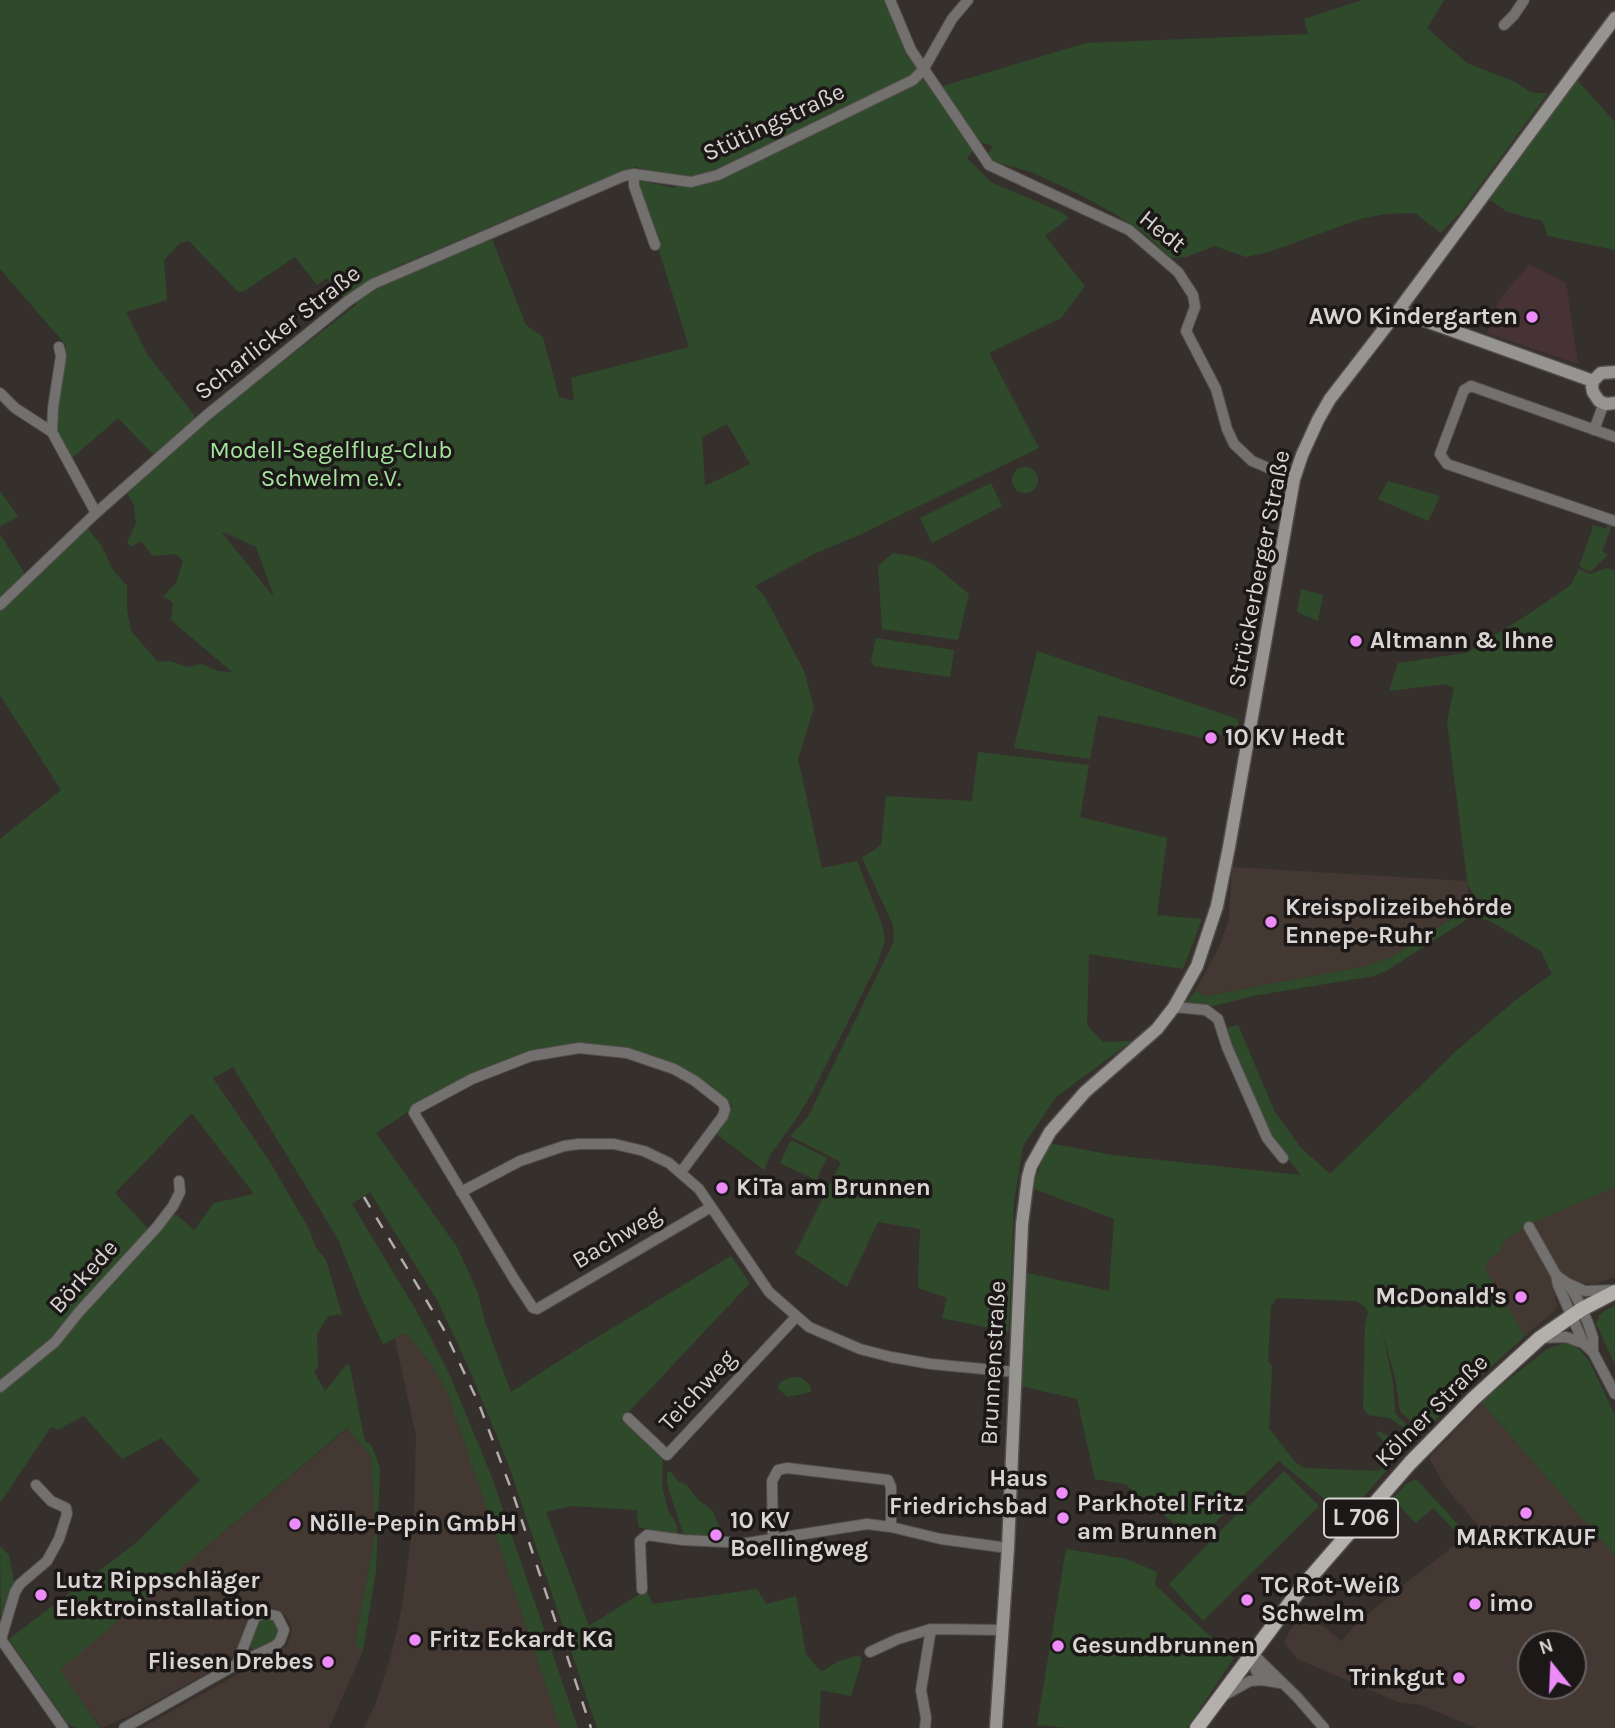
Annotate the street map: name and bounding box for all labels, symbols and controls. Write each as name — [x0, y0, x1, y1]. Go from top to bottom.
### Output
street label: Stütingstraße — [699, 78, 849, 168]
street label: Hedt — [1133, 205, 1191, 259]
street label: Scharlicker Straße — [189, 259, 367, 407]
place label: AWO Kindergarten — [1309, 303, 1518, 331]
marker: AWO Kindergarten — [1524, 309, 1540, 325]
park label: Modell-Segelflug-Club Schwelm e.V. — [210, 437, 452, 493]
street label: Strückerberger Straße — [1223, 448, 1297, 690]
place label: Altmann & Ihne — [1370, 627, 1554, 655]
marker: Altmann & Ihne — [1348, 633, 1364, 649]
place label: 10 KV Hedt — [1225, 724, 1345, 752]
marker: 10 KV Hedt — [1203, 730, 1219, 746]
place label: Kreispolizeibehörde Ennepe-Ruhr — [1285, 894, 1512, 950]
marker: Kreispolizeibehörde Ennepe-Ruhr — [1263, 914, 1279, 930]
place label: KiTa am Brunnen — [736, 1174, 931, 1202]
marker: KiTa am Brunnen — [714, 1180, 730, 1196]
street label: Bachweg — [567, 1200, 667, 1276]
street label: Börkede — [43, 1234, 125, 1320]
street label: Brunnenstraße — [975, 1280, 1013, 1446]
place label: McDonald's — [1375, 1283, 1507, 1311]
marker: McDonald's — [1513, 1289, 1529, 1305]
street label: Teichweg — [653, 1345, 743, 1437]
street label: Kölner Straße — [1369, 1348, 1495, 1474]
place label: Haus Friedrichsbad — [889, 1465, 1048, 1521]
marker: Haus Friedrichsbad — [1054, 1485, 1070, 1501]
place label: Parkhotel Fritz am Brunnen — [1077, 1490, 1244, 1546]
road number: L 706 — [1324, 1498, 1398, 1538]
marker: MARKTKAUF — [1518, 1505, 1534, 1521]
place label: 10 KV Boellingweg — [730, 1507, 868, 1563]
place label: Nölle-Pepin GmbH — [309, 1510, 517, 1538]
marker: Parkhotel Fritz am Brunnen — [1055, 1510, 1071, 1526]
marker: Nölle-Pepin GmbH — [287, 1516, 303, 1532]
place label: MARKTKAUF — [1456, 1524, 1596, 1552]
marker: 10 KV Boellingweg — [708, 1527, 724, 1543]
place label: Lutz Rippschläger Elektroinstallation — [55, 1567, 269, 1623]
place label: TC Rot-Weiß Schwelm — [1261, 1572, 1400, 1628]
marker: Lutz Rippschläger Elektroinstallation — [33, 1587, 49, 1603]
place label: imo — [1489, 1590, 1533, 1618]
marker: TC Rot-Weiß Schwelm — [1239, 1592, 1255, 1608]
marker: imo — [1467, 1596, 1483, 1612]
place label: Fritz Eckardt KG — [429, 1626, 613, 1654]
north arrow — [1517, 1630, 1587, 1700]
marker: Fritz Eckardt KG — [407, 1632, 423, 1648]
place label: Gesundbrunnen — [1072, 1632, 1255, 1660]
text: N — [1536, 1634, 1556, 1659]
marker: Gesundbrunnen — [1050, 1638, 1066, 1654]
place label: Fliesen Drebes — [148, 1648, 314, 1676]
marker: Fliesen Drebes — [320, 1654, 336, 1670]
place label: Trinkgut — [1349, 1664, 1445, 1692]
marker: Trinkgut — [1451, 1670, 1467, 1686]

